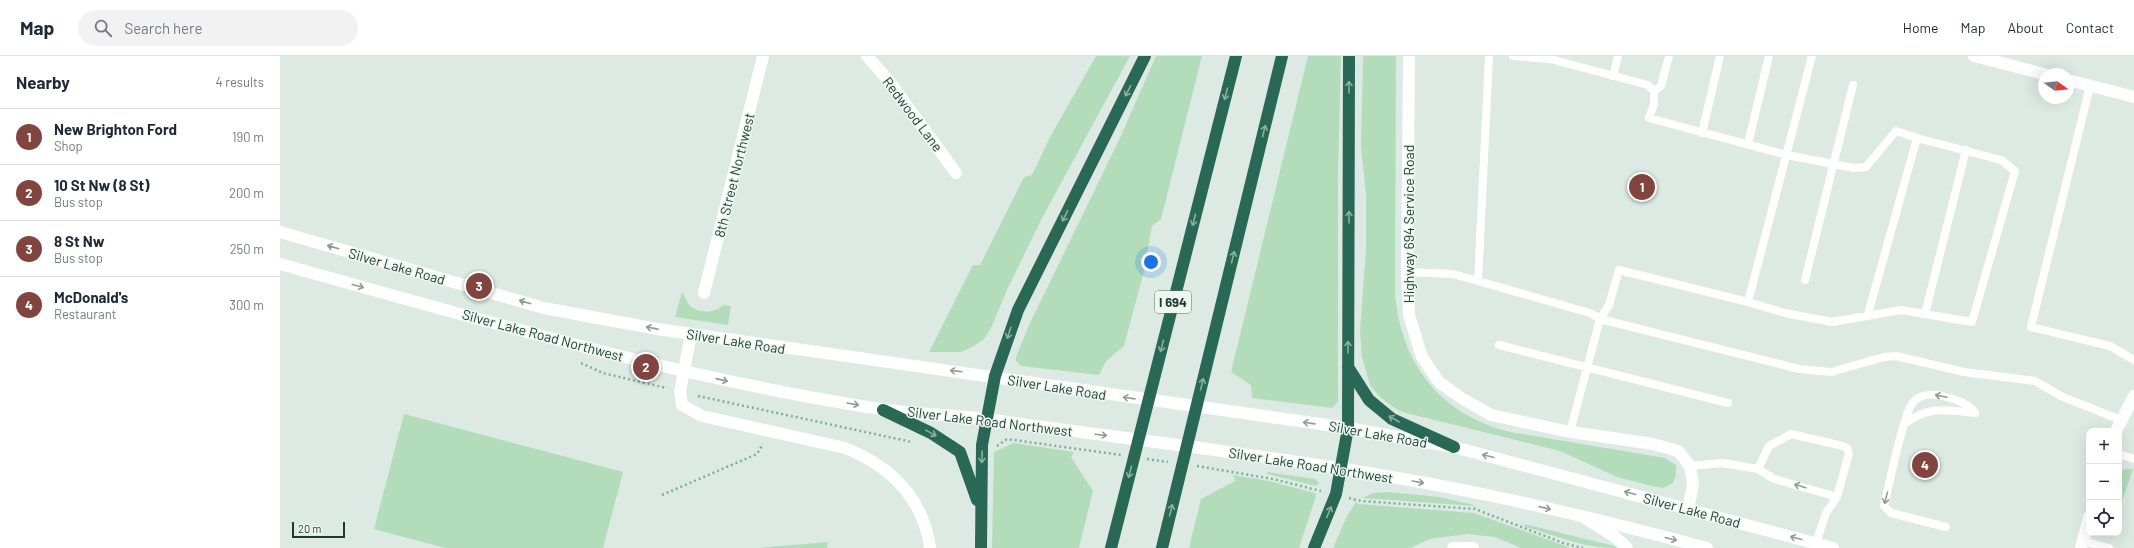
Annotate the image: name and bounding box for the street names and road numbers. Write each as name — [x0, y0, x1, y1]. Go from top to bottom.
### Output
street label: Redwood Lane — [879, 73, 947, 155]
street label: 8th Street Northwest — [710, 111, 758, 239]
street label: Highway 694 Service Road — [1400, 145, 1417, 303]
street label: Silver Lake Road — [347, 244, 447, 288]
road number: I 694 — [1155, 291, 1191, 313]
street label: Silver Lake Road Northwest — [460, 305, 626, 365]
street label: Silver Lake Road — [685, 325, 787, 357]
street label: Silver Lake Road — [1006, 371, 1108, 403]
street label: Silver Lake Road Northwest — [906, 402, 1074, 440]
street label: Silver Lake Road — [1327, 417, 1429, 451]
street label: Silver Lake Road Northwest — [1227, 444, 1395, 486]
street label: Silver Lake Road — [1642, 489, 1742, 531]

